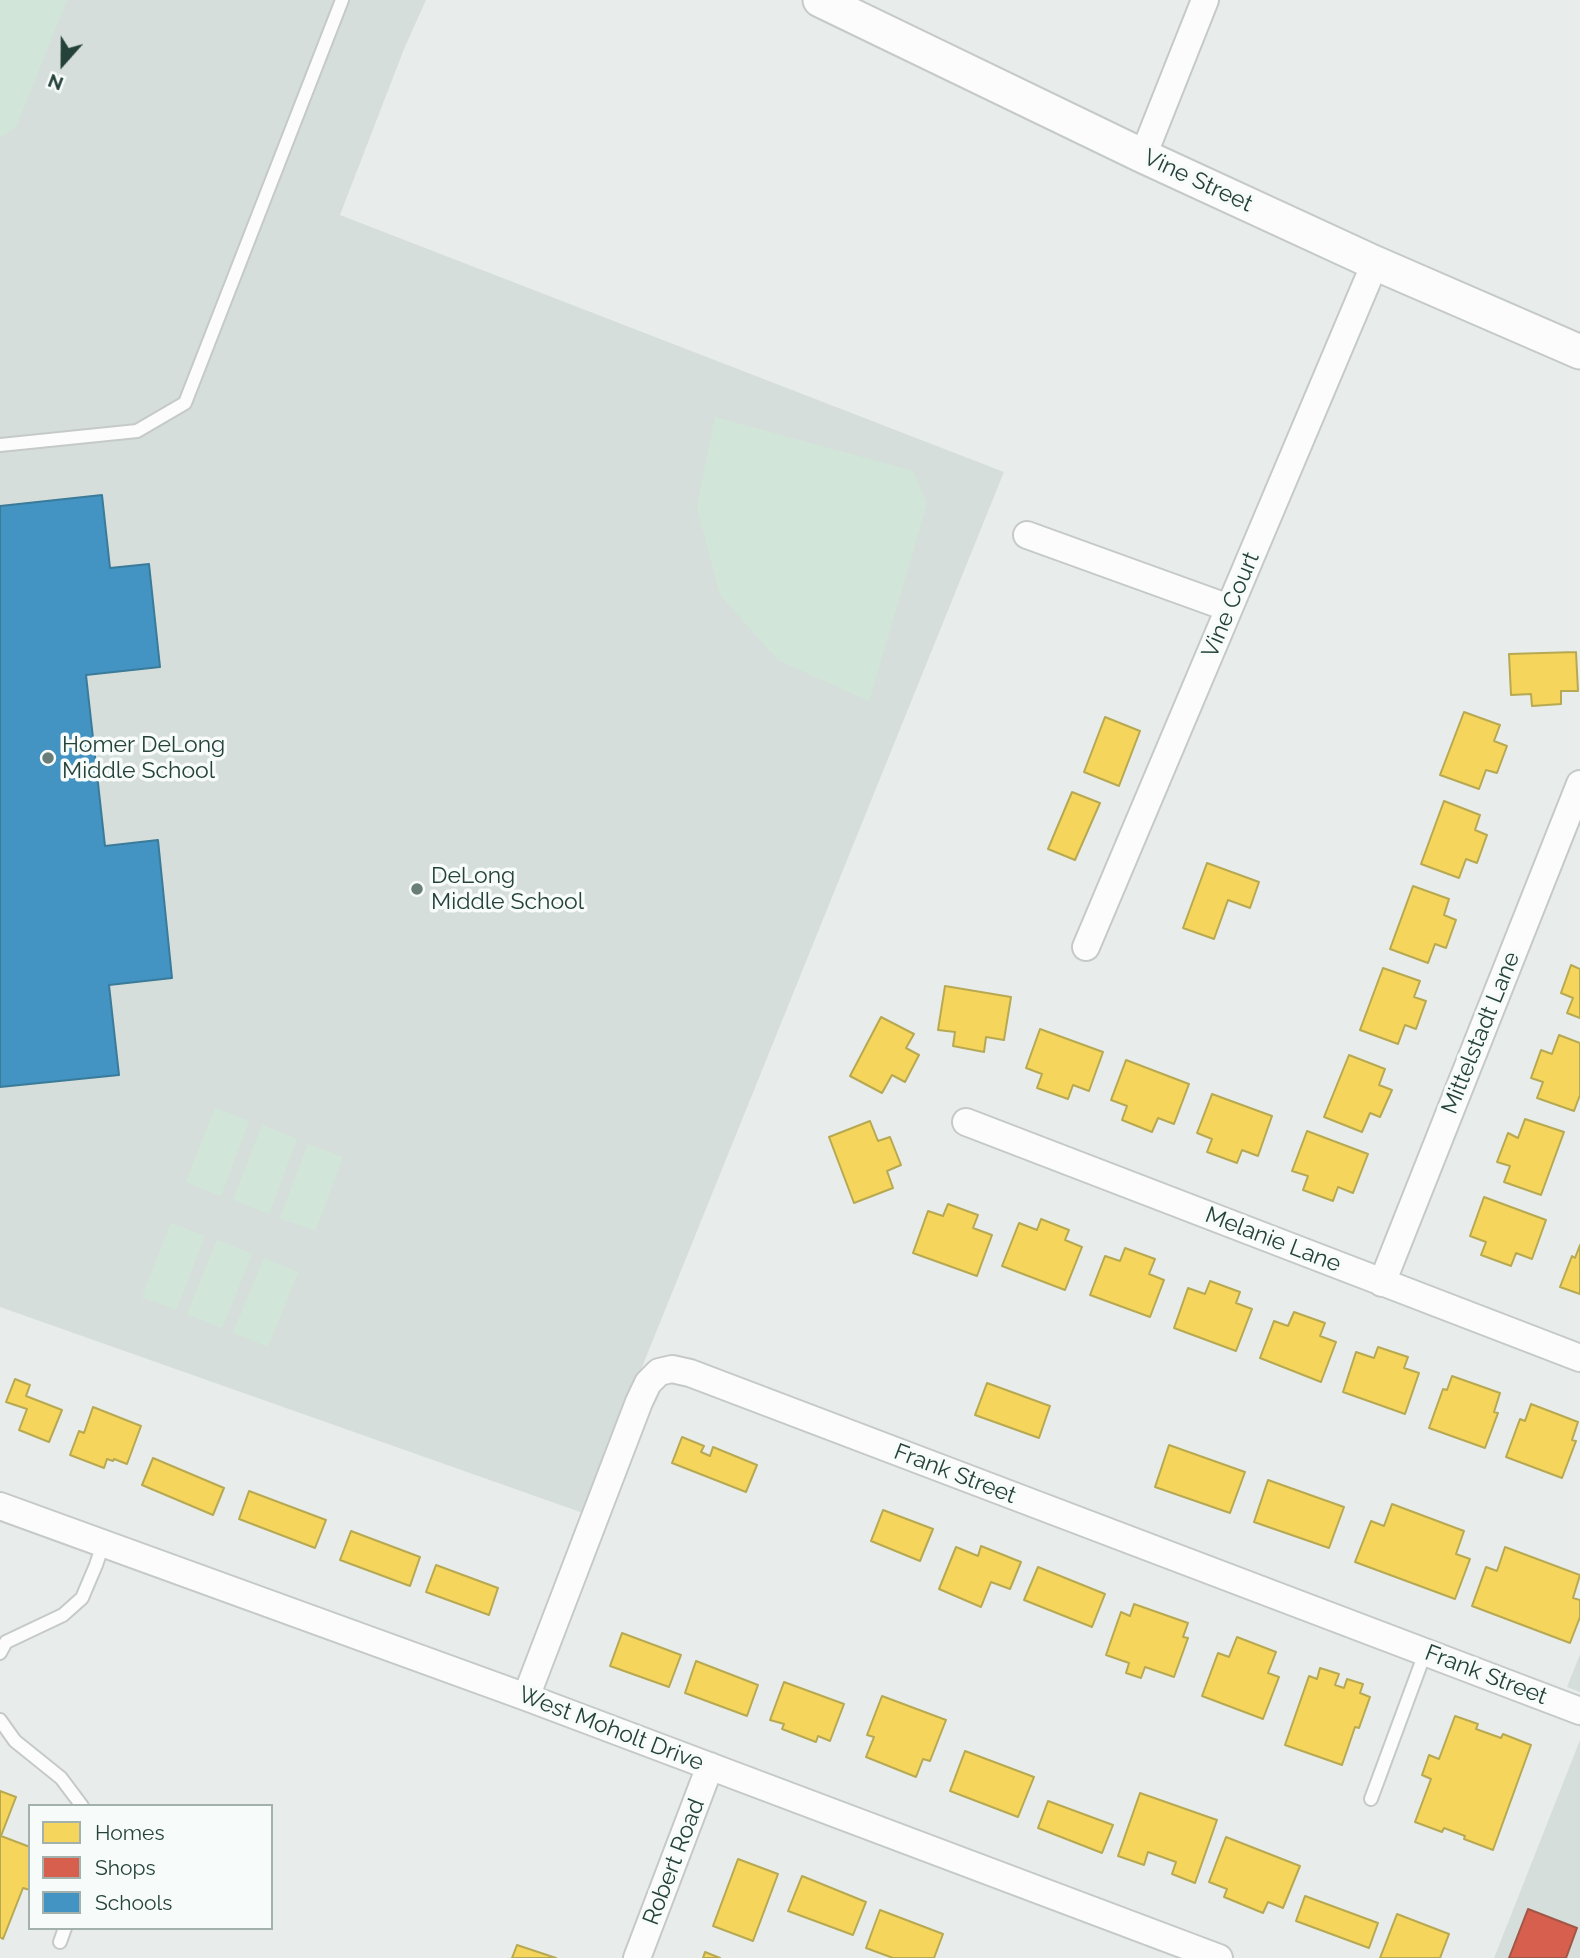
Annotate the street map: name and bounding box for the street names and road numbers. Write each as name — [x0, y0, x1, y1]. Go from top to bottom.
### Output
street label: Vine Street — [1139, 144, 1257, 218]
street label: Vine Court — [1196, 548, 1266, 662]
street label: Mittelstadt Lane — [1436, 948, 1526, 1118]
street label: Melanie Lane — [1201, 1202, 1345, 1278]
street label: Frank Street — [890, 1438, 1020, 1510]
street label: Frank Street — [1421, 1639, 1551, 1711]
street label: West Moholt Drive — [514, 1681, 708, 1777]
street label: Robert Road — [637, 1795, 711, 1929]

